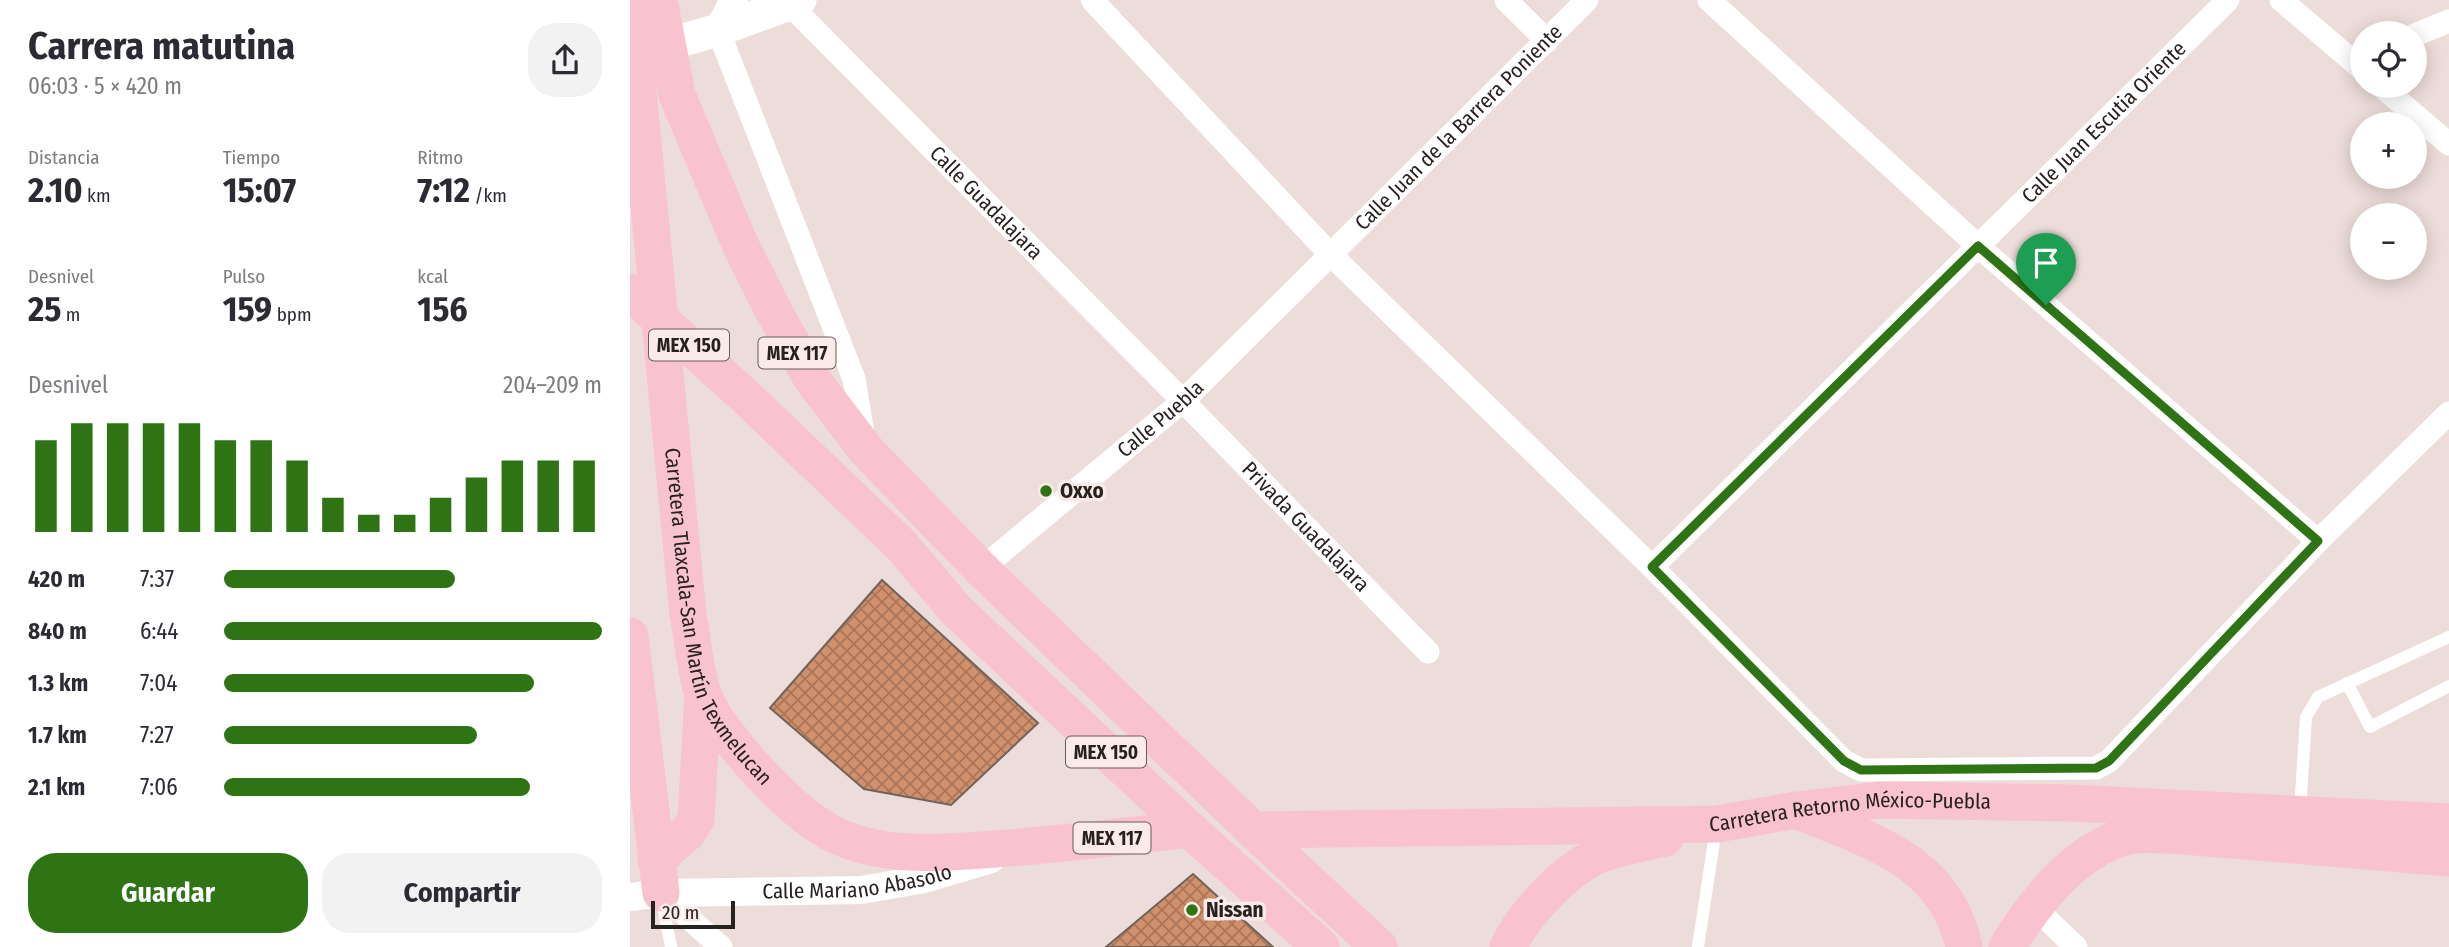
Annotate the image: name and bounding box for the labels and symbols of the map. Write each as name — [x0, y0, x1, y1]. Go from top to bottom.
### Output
street label: Calle Juan de la Barrera Poniente — [1350, 19, 1568, 236]
street label: Calle Juan Escutia Oriente — [2016, 36, 2191, 209]
street label: Calle Guadalajara — [924, 140, 1048, 265]
pin — [2016, 233, 2076, 305]
road number: MEX 150 — [649, 330, 729, 360]
road number: MEX 117 — [758, 338, 836, 368]
street label: Calle Puebla — [1112, 375, 1209, 463]
street label: Carretera Tlaxcala-San Martín Texmelucan — [659, 447, 778, 791]
street label: Privada Guadalajara — [1236, 456, 1375, 597]
place label: Oxxo — [1060, 478, 1104, 504]
marker: Oxxo — [1038, 483, 1054, 499]
road number: MEX 150 — [1066, 736, 1146, 768]
street label: Carretera Retorno México-Puebla — [1709, 787, 1991, 837]
road number: MEX 117 — [1074, 822, 1150, 853]
street label: Calle Mariano Abasolo — [762, 858, 955, 904]
place label: Nissan — [1206, 897, 1264, 923]
scale bar — [651, 898, 735, 930]
marker: Nissan — [1184, 902, 1200, 918]

